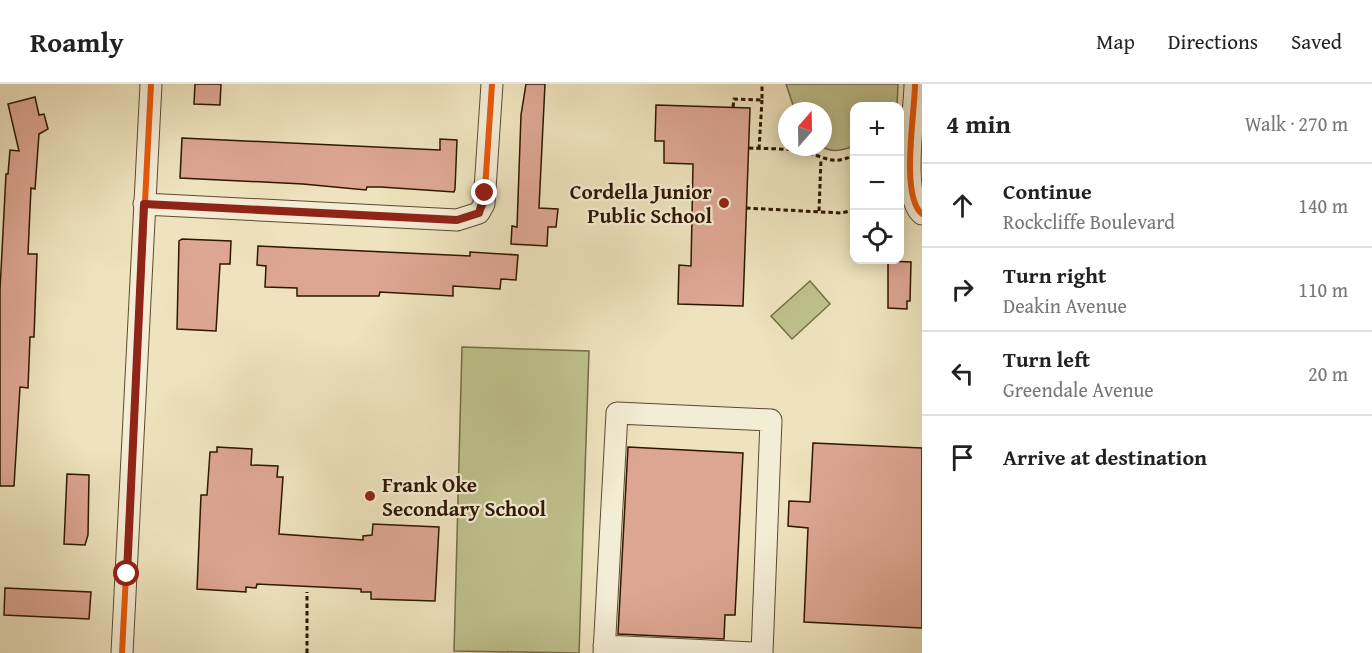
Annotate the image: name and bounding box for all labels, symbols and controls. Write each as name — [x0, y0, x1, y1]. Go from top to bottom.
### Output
text: Roamly — [30, 21, 124, 62]
text: Map — [1096, 26, 1135, 57]
text: Directions — [1168, 26, 1258, 57]
text: Saved — [1291, 26, 1342, 57]
north arrow — [778, 102, 832, 156]
map controls — [850, 102, 904, 264]
button: + — [850, 102, 904, 156]
text: 4 min — [946, 104, 1011, 143]
text: Walk · 270 m — [1245, 109, 1348, 138]
button: − — [850, 156, 904, 210]
text: Continue — [1003, 175, 1092, 207]
place label: Cordella Junior Public School — [570, 176, 712, 231]
route end — [471, 179, 497, 205]
icon: ahead — [946, 189, 979, 222]
text: 140 m — [1298, 191, 1348, 220]
marker: Cordella Junior Public School — [717, 196, 731, 210]
text: Rockcliffe Boulevard — [1003, 207, 1175, 236]
button: locate — [850, 210, 904, 264]
text: Turn right — [1003, 259, 1106, 291]
icon: right — [946, 273, 979, 306]
text: 110 m — [1298, 275, 1348, 304]
text: Deakin Avenue — [1003, 291, 1127, 320]
text: Turn left — [1003, 343, 1090, 375]
icon: left — [946, 357, 979, 390]
text: 20 m — [1308, 359, 1348, 388]
text: Greendale Avenue — [1003, 375, 1154, 404]
icon: arrive — [946, 441, 979, 474]
text: Arrive at destination — [1003, 441, 1207, 473]
place label: Frank Oke Secondary School — [382, 469, 547, 524]
marker: Frank Oke Secondary School — [363, 489, 377, 503]
route start — [113, 560, 139, 586]

